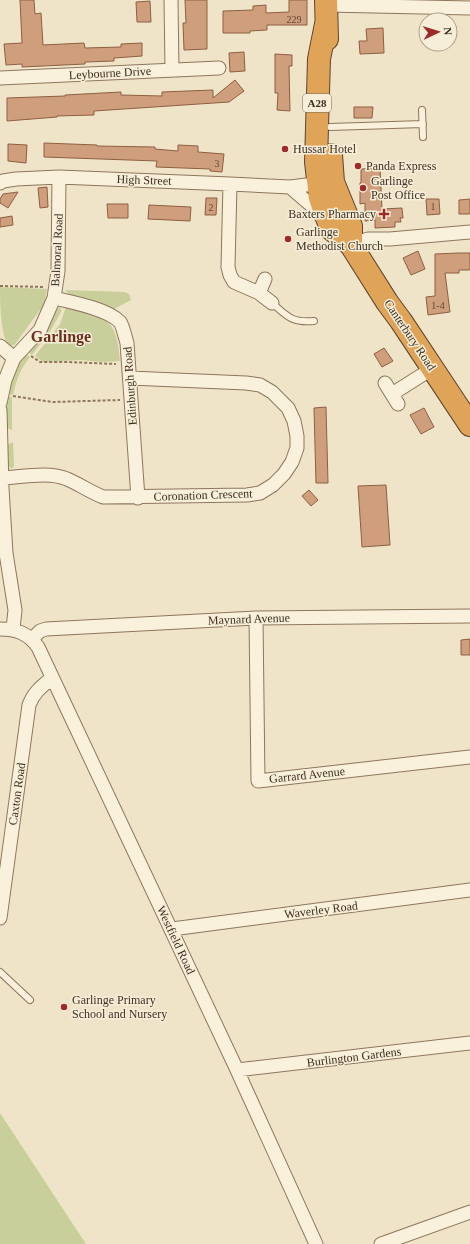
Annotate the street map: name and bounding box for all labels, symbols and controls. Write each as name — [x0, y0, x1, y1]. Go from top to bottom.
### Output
north arrow — [418, 12, 458, 52]
house number: 229 — [287, 14, 302, 25]
text: N — [442, 27, 454, 36]
street label: Leybourne Drive — [69, 64, 151, 82]
road number: A28 — [303, 94, 331, 112]
place label: Hussar Hotel — [293, 142, 357, 156]
marker: Hussar Hotel — [280, 144, 290, 154]
house number: 3 — [215, 158, 220, 169]
place label: Panda Express — [366, 159, 437, 173]
marker: Panda Express — [353, 161, 363, 171]
street label: High Street — [116, 172, 172, 188]
place label: Garlinge Post Office — [371, 174, 425, 202]
marker: Garlinge Post Office — [358, 183, 368, 193]
house number: 1 — [431, 201, 436, 212]
house number: 2 — [209, 202, 214, 213]
place label: Baxters Pharmacy — [288, 207, 376, 221]
marker: Baxters Pharmacy — [379, 209, 389, 219]
street label: Balmoral Road — [48, 213, 66, 287]
place label: Garlinge Methodist Church — [296, 225, 383, 253]
marker: Garlinge Methodist Church — [283, 234, 293, 244]
street label: Canterbury Road — [381, 297, 439, 373]
house number: 1-4 — [431, 300, 445, 311]
district label: Garlinge — [31, 328, 91, 346]
street label: Edinburgh Road — [120, 346, 140, 426]
street label: Coronation Crescent — [153, 486, 253, 504]
street label: Maynard Avenue — [208, 611, 290, 627]
street label: Caxton Road — [6, 762, 28, 826]
street label: Garrard Avenue — [268, 764, 346, 786]
street label: Waverley Road — [283, 899, 359, 921]
street label: Westfield Road — [154, 904, 198, 976]
place label: Garlinge Primary School and Nursery — [72, 993, 167, 1021]
marker: Garlinge Primary School and Nursery — [59, 1002, 69, 1012]
street label: Burlington Gardens — [306, 1044, 402, 1070]

